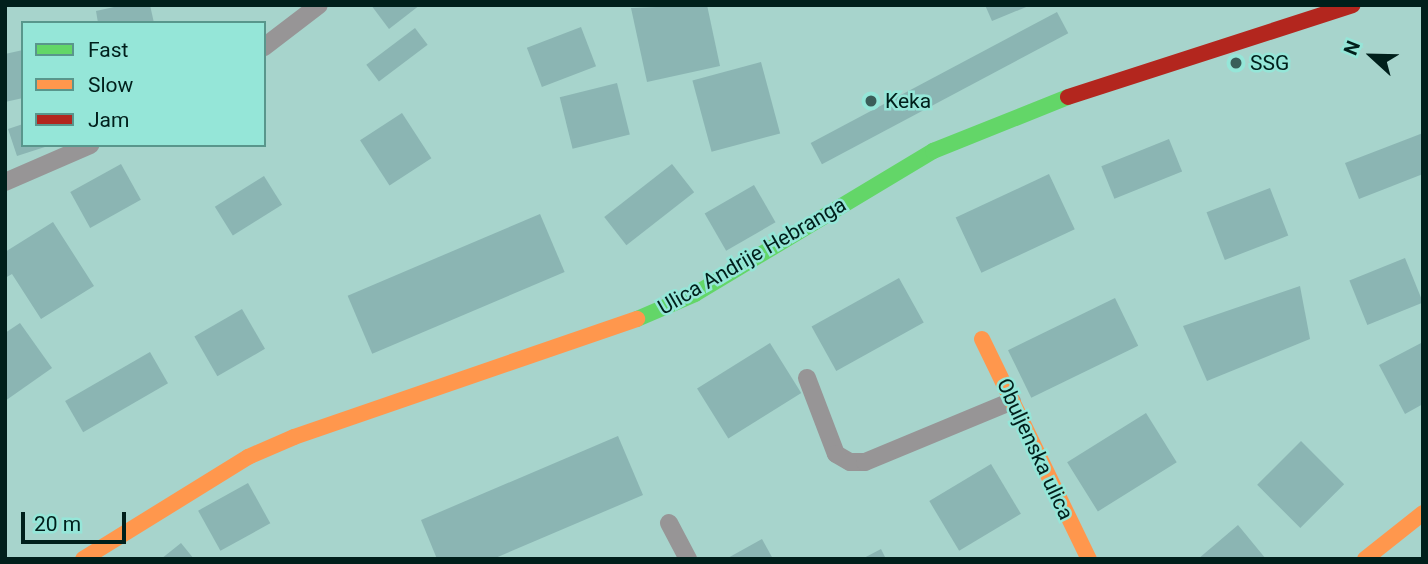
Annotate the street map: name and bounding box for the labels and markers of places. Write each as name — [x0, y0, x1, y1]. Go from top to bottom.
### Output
place label: SSG — [1250, 50, 1289, 76]
marker: SSG — [1228, 55, 1244, 71]
place label: Keka — [885, 88, 931, 114]
marker: Keka — [863, 93, 879, 109]

